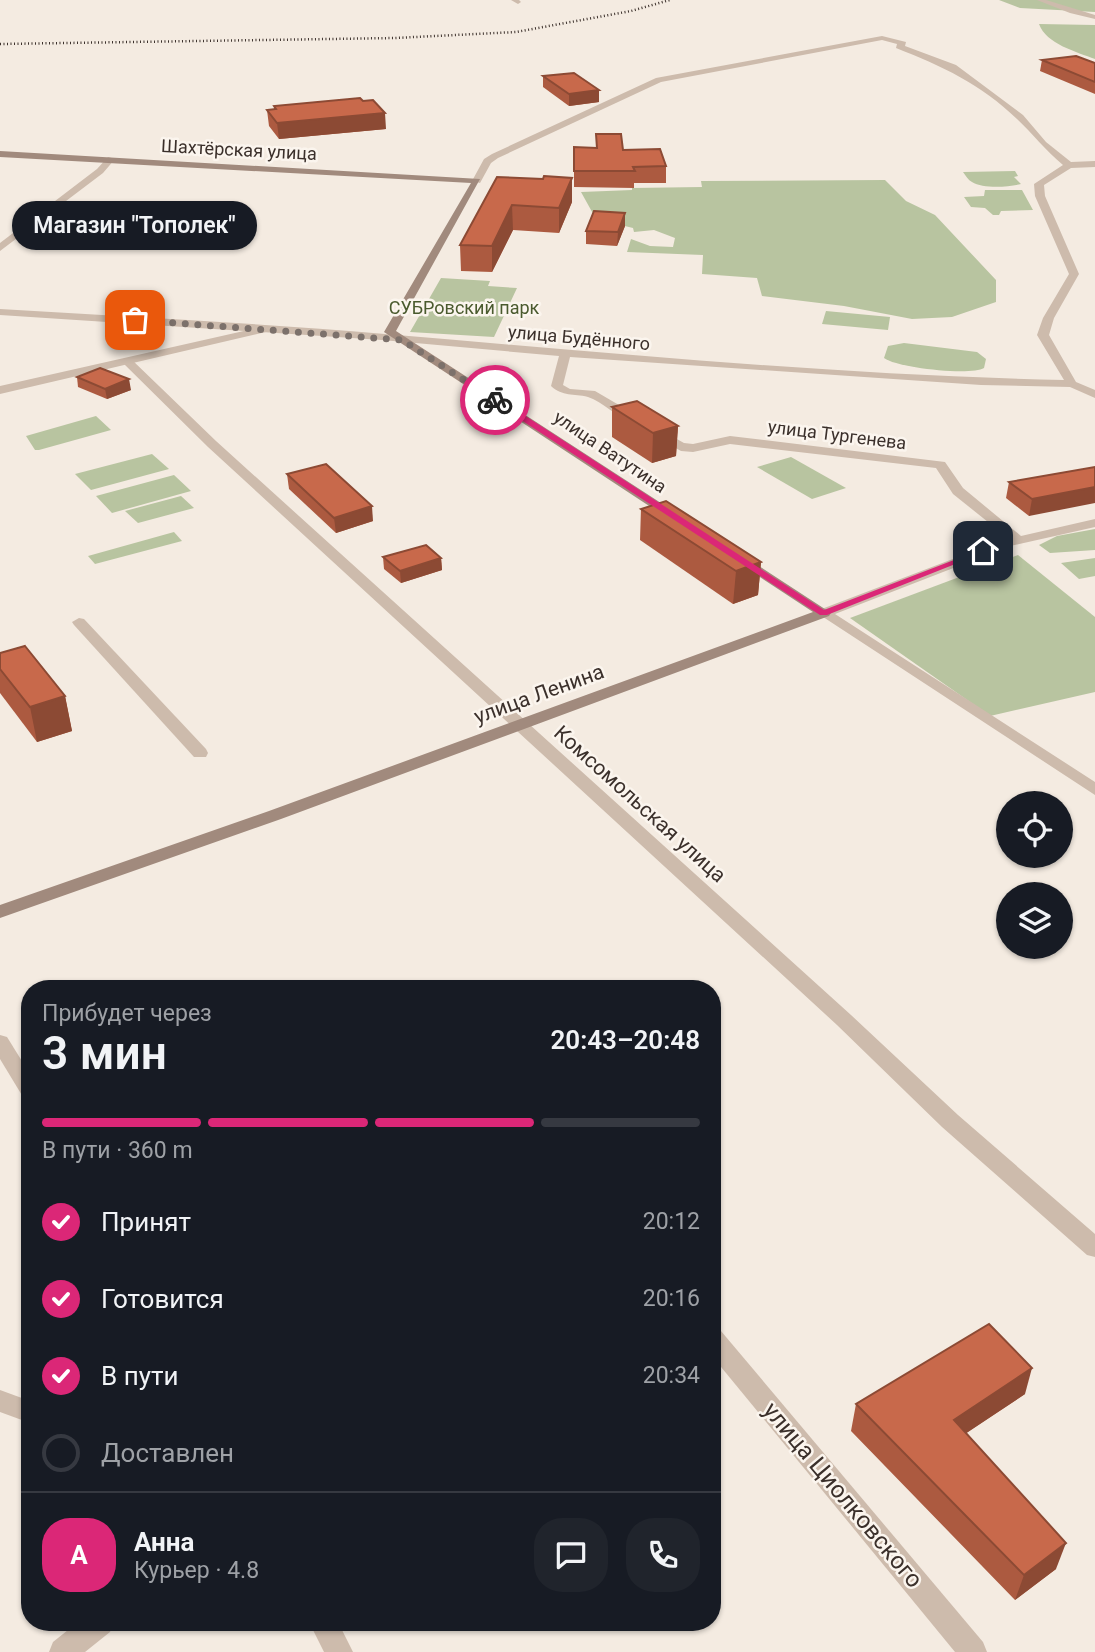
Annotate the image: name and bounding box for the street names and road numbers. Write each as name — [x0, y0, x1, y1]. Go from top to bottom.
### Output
street label: Шахтёрская улица — [161, 135, 317, 164]
street label: улица Будённого — [507, 321, 651, 354]
street label: улица Ватутина — [550, 406, 671, 497]
street label: улица Тургенева — [767, 416, 907, 453]
street label: улица Ленина — [471, 659, 607, 729]
street label: Комсомольская улица — [549, 721, 731, 887]
street label: улица Циолковского — [757, 1397, 929, 1593]

